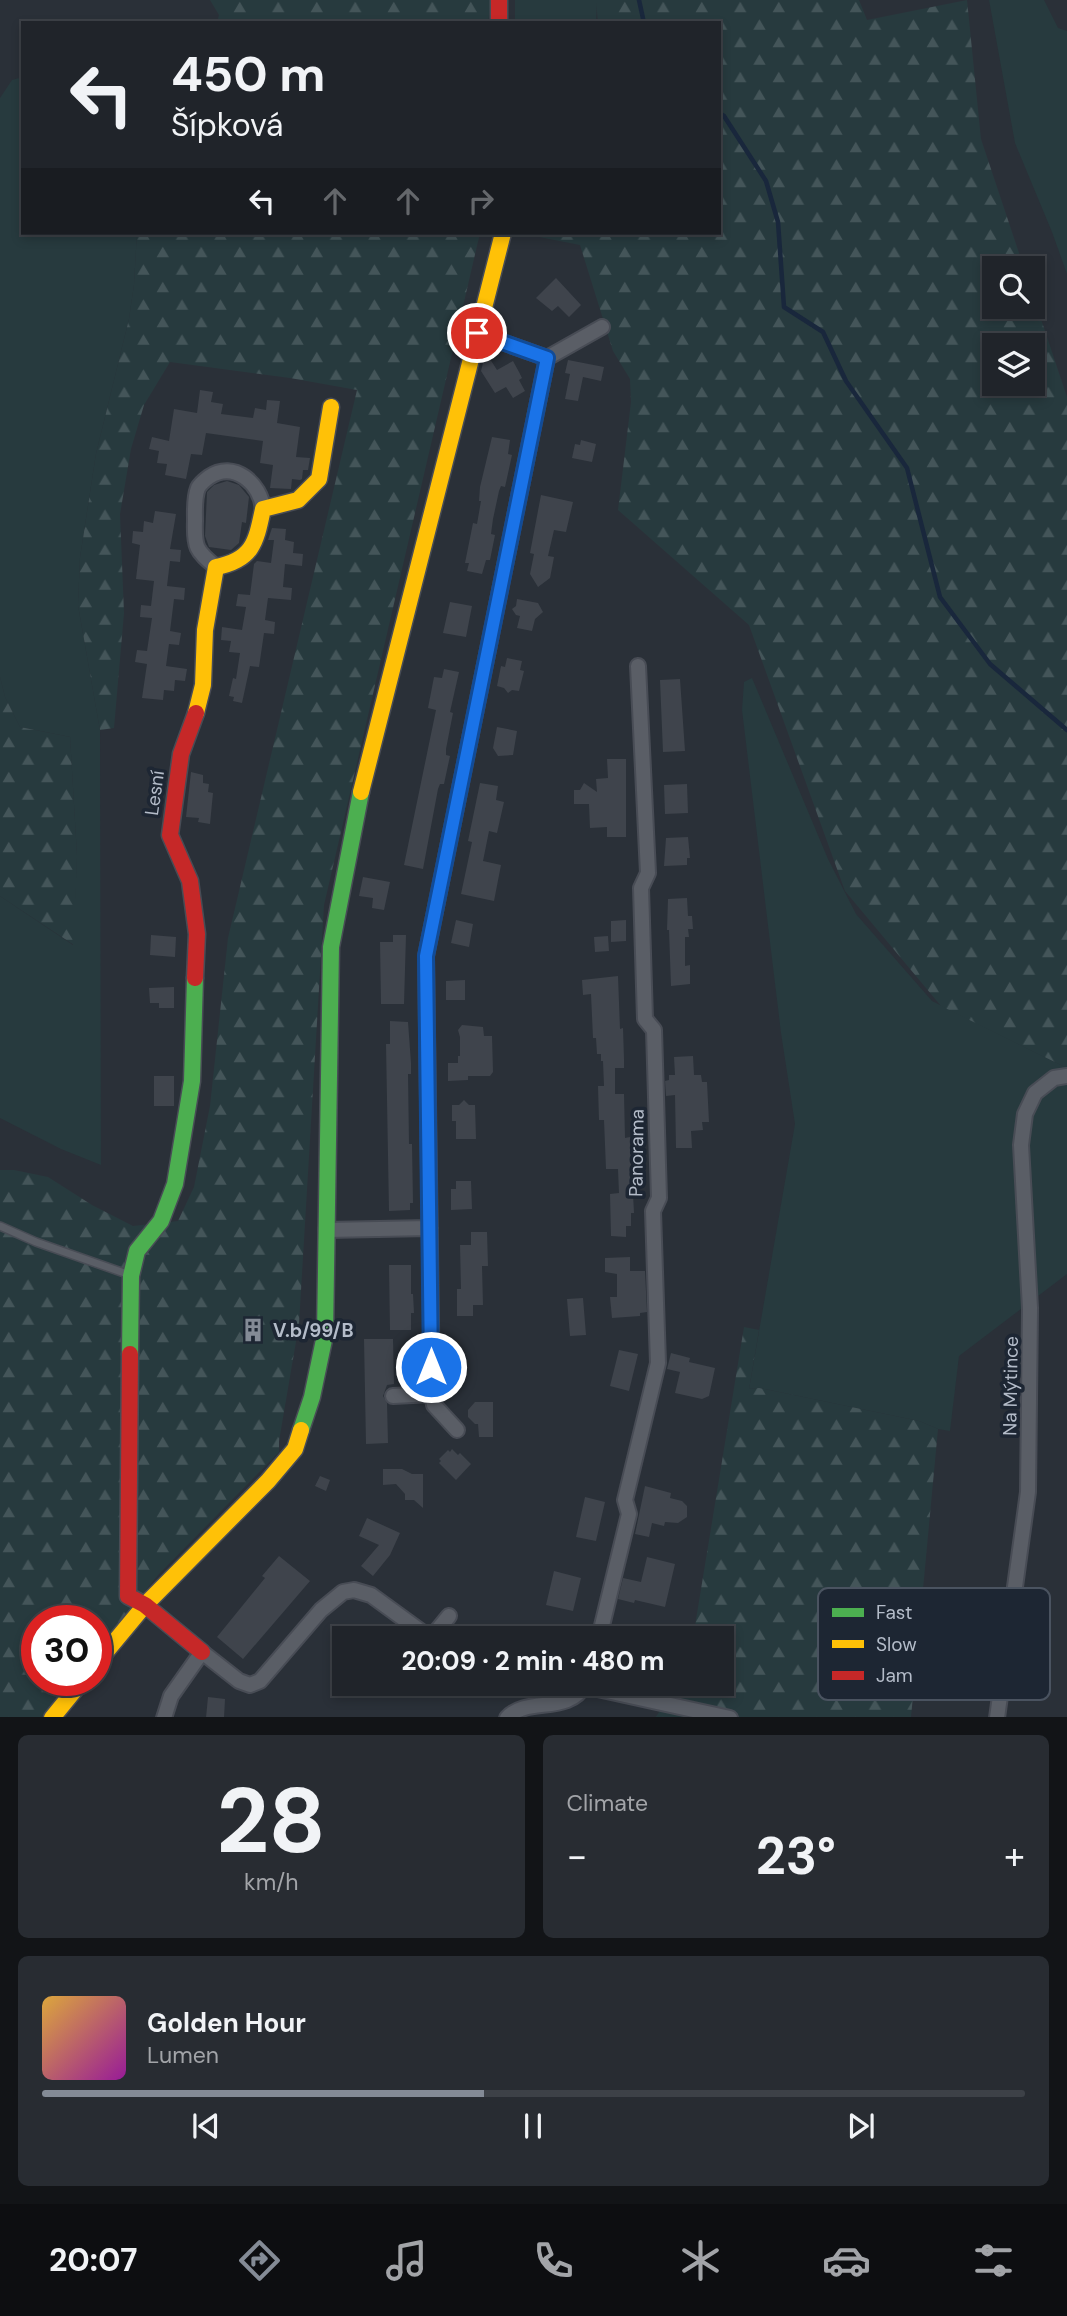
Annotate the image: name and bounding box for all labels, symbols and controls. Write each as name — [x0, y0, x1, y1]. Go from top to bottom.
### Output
text: 450 m — [171, 42, 325, 106]
icon: left — [56, 49, 147, 140]
text: Šípková — [171, 104, 283, 146]
icon: left — [243, 182, 281, 220]
icon: ahead — [316, 182, 354, 220]
icon: ahead — [389, 182, 427, 220]
icon: right — [462, 182, 500, 220]
map controls — [982, 256, 1045, 396]
button: search — [982, 256, 1045, 319]
pin — [447, 303, 507, 363]
icon: arrive — [458, 314, 496, 352]
button: layers — [982, 333, 1045, 396]
street label: Lesní — [139, 768, 170, 817]
street label: Panorama — [623, 1109, 650, 1197]
building icon: V.b/99/B — [239, 1316, 267, 1344]
place label: V.b/99/B — [273, 1318, 354, 1343]
position arrow — [394, 1330, 468, 1404]
street label: Na Mýtince — [997, 1336, 1024, 1436]
legend — [818, 1588, 1050, 1700]
text: Fast — [876, 1600, 912, 1625]
speed limit sign: 30 — [21, 1605, 112, 1696]
text: Slow — [876, 1632, 917, 1657]
text: 20:09 · 2 min · 480 m — [401, 1644, 665, 1678]
text: Jam — [876, 1663, 913, 1688]
text: 28 — [217, 1762, 326, 1880]
text: Climate — [567, 1788, 648, 1818]
text: 23° — [756, 1822, 836, 1890]
text: − — [567, 1831, 587, 1881]
text: + — [1004, 1831, 1025, 1881]
text: km/h — [244, 1867, 298, 1897]
text: Golden Hour — [147, 2006, 306, 2040]
text: Lumen — [147, 2040, 219, 2070]
icon: previous — [187, 2107, 225, 2145]
icon: pause — [514, 2107, 552, 2145]
icon: next — [842, 2107, 880, 2145]
icon: directions — [235, 2236, 284, 2285]
icon: music — [382, 2236, 431, 2285]
icon: phone — [529, 2236, 578, 2285]
icon: climate — [676, 2236, 725, 2285]
icon: car — [822, 2236, 871, 2285]
icon: filters — [969, 2236, 1018, 2285]
text: 20:07 — [49, 2239, 137, 2281]

